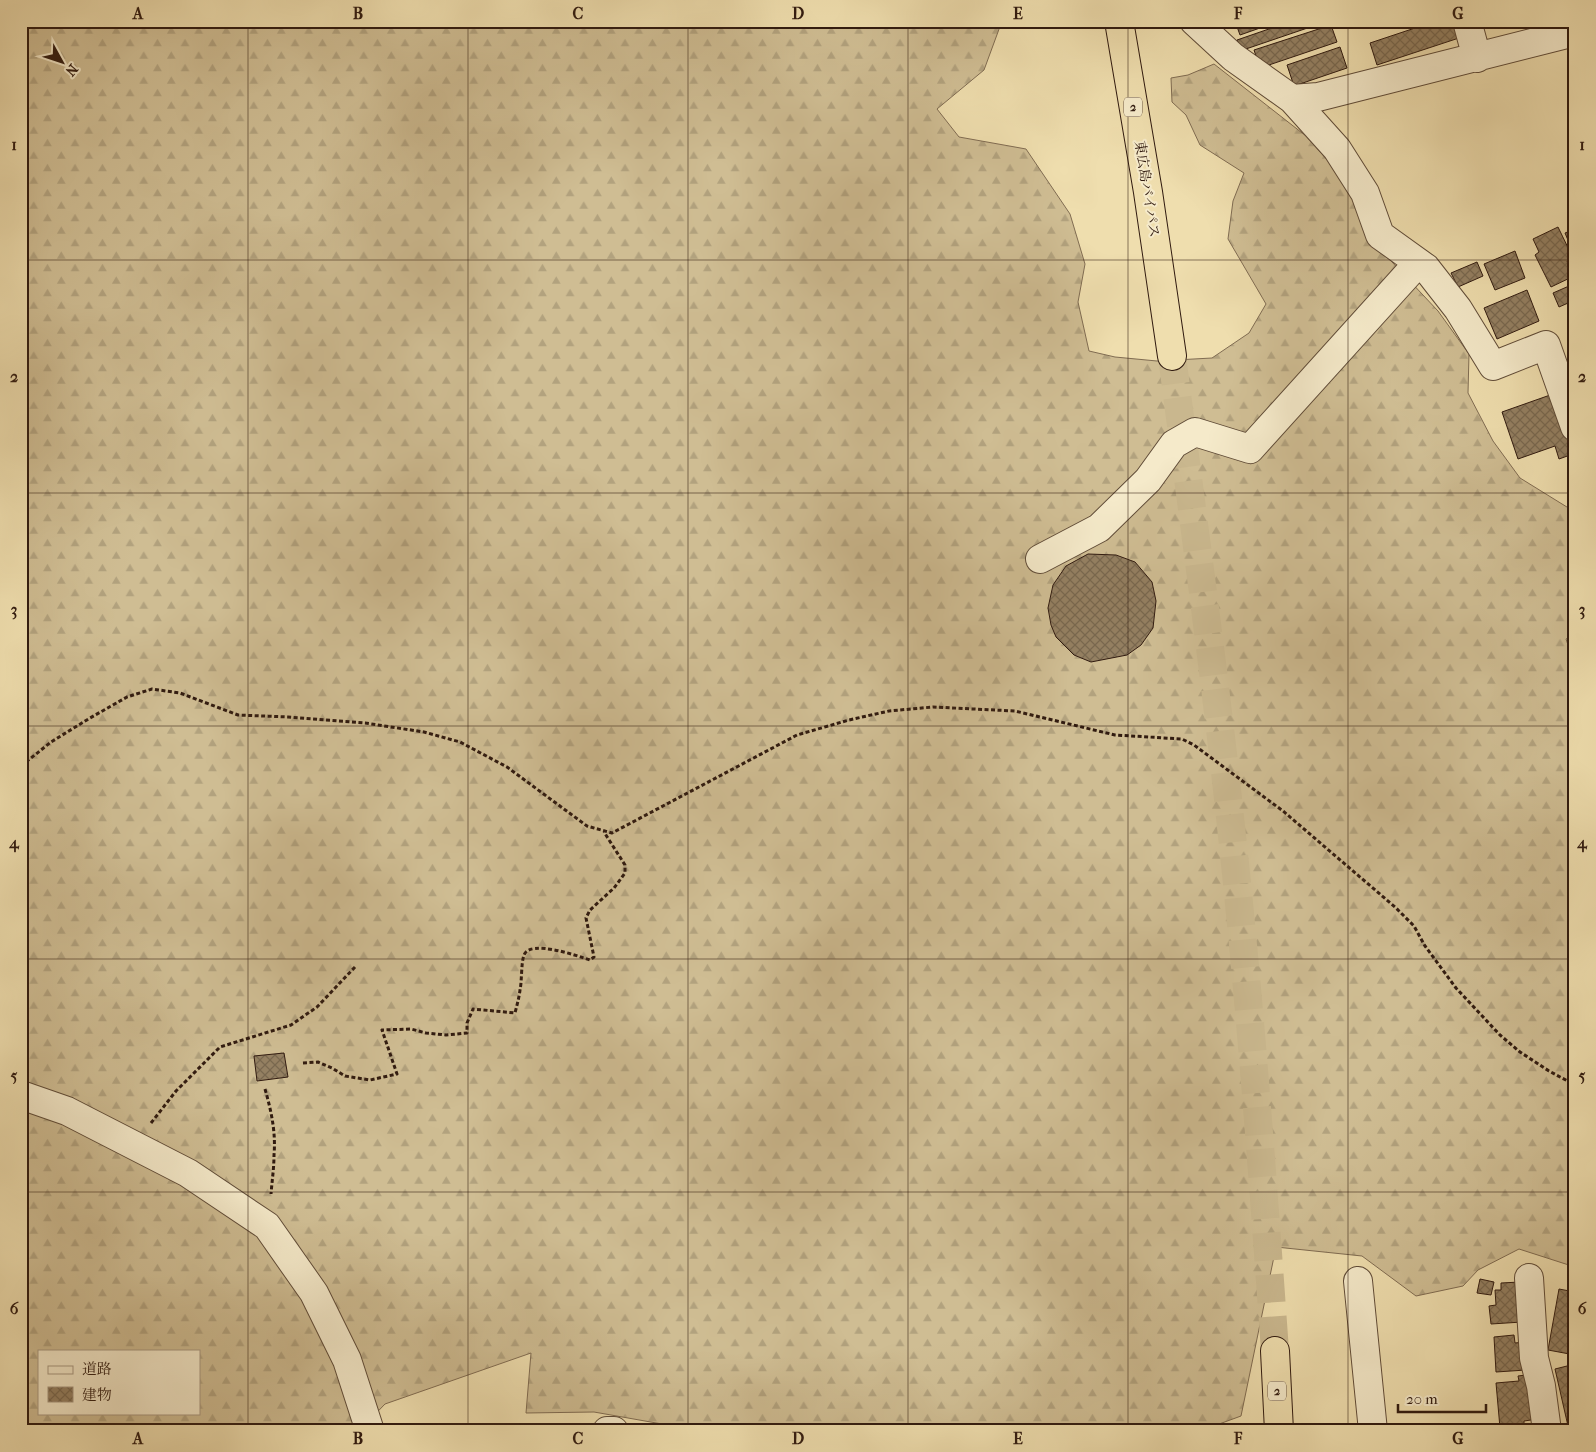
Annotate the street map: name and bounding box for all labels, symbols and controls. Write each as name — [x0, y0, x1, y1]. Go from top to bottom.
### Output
text: A — [132, 4, 144, 23]
text: B — [353, 4, 363, 23]
text: C — [573, 4, 584, 23]
text: D — [792, 4, 804, 23]
text: E — [1013, 4, 1023, 23]
text: F — [1233, 4, 1243, 23]
text: G — [1452, 4, 1464, 23]
north arrow — [38, 38, 88, 88]
text: N — [61, 61, 82, 80]
road number: 2 — [1124, 98, 1142, 116]
text: 1 — [11, 135, 17, 154]
text: 1 — [1579, 135, 1585, 154]
street label: 東広島バイパス — [1131, 139, 1163, 239]
text: 2 — [10, 367, 18, 386]
text: 2 — [1578, 367, 1586, 386]
text: 3 — [11, 600, 17, 620]
text: 3 — [1579, 600, 1585, 620]
text: 4 — [8, 833, 20, 853]
text: 4 — [1576, 833, 1588, 853]
text: 5 — [11, 1066, 18, 1085]
text: 5 — [1579, 1066, 1586, 1085]
text: 6 — [10, 1299, 19, 1318]
text: 6 — [1578, 1299, 1587, 1318]
legend — [38, 1350, 200, 1414]
text: 道路 — [82, 1360, 112, 1378]
road number: 2 — [1268, 1382, 1286, 1400]
scale bar — [1398, 1382, 1486, 1414]
text: 建物 — [82, 1386, 112, 1404]
text: 20 m — [1406, 1390, 1438, 1408]
text: A — [132, 1429, 144, 1448]
text: B — [353, 1429, 363, 1448]
text: C — [573, 1429, 584, 1448]
text: D — [792, 1429, 804, 1448]
text: E — [1013, 1429, 1023, 1448]
text: F — [1233, 1429, 1243, 1448]
text: G — [1452, 1429, 1464, 1448]

